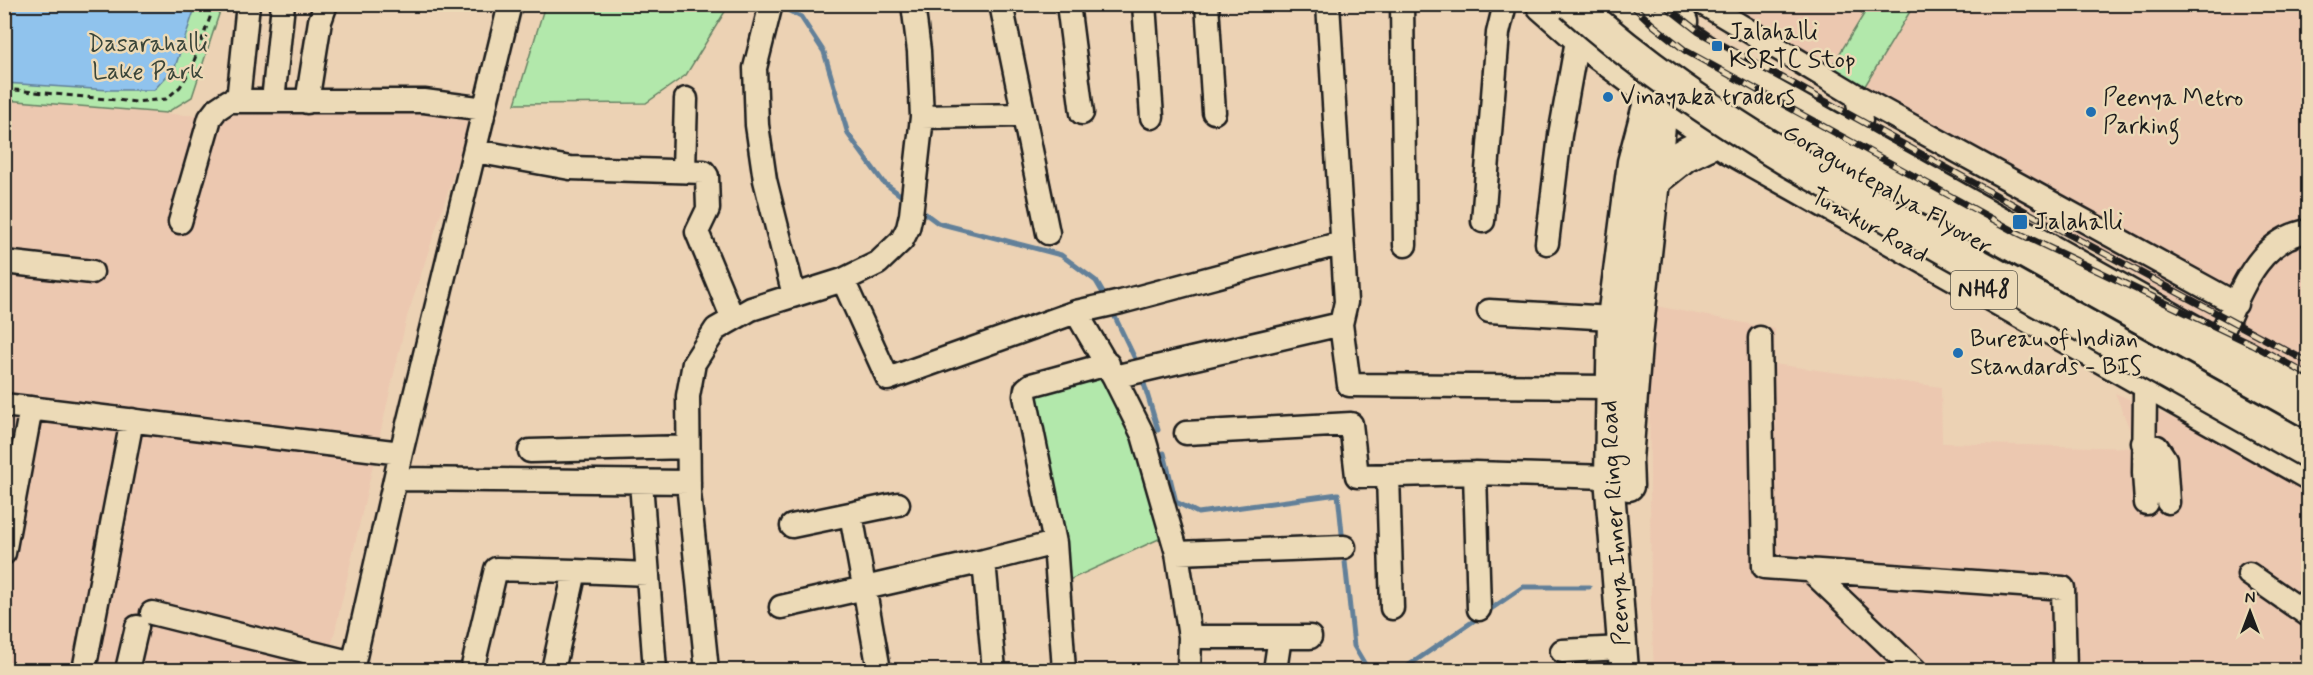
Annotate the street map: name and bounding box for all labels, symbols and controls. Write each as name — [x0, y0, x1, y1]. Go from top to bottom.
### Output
place label: Jalahalli KSRTC Stop — [1729, 17, 1855, 76]
park label: Dasarahalli Lake Park — [88, 29, 208, 88]
marker: Jalahalli KSRTC Stop — [1710, 39, 1724, 53]
place label: Vinayaka traders — [1620, 82, 1795, 113]
place label: Peenya Metro Parking — [2103, 83, 2243, 145]
marker: Vinayaka traders — [1601, 90, 1615, 104]
marker: Peenya Metro Parking — [2084, 105, 2098, 119]
street label: Goraguntepalya Flyover — [1775, 117, 1998, 264]
street label: Tumkur Road — [1805, 181, 1933, 271]
place label: Jalahalli — [2034, 207, 2123, 238]
marker: Jalahalli — [2011, 213, 2029, 231]
road number: NH48 — [1951, 271, 2017, 309]
place label: Bureau of Indian Standards - BIS — [1970, 324, 2142, 383]
marker: Bureau of Indian Standards - BIS — [1951, 346, 1965, 360]
street label: Peenya Inner Ring Road — [1594, 399, 1640, 647]
north arrow — [2220, 582, 2280, 642]
text: N — [2245, 588, 2255, 609]

